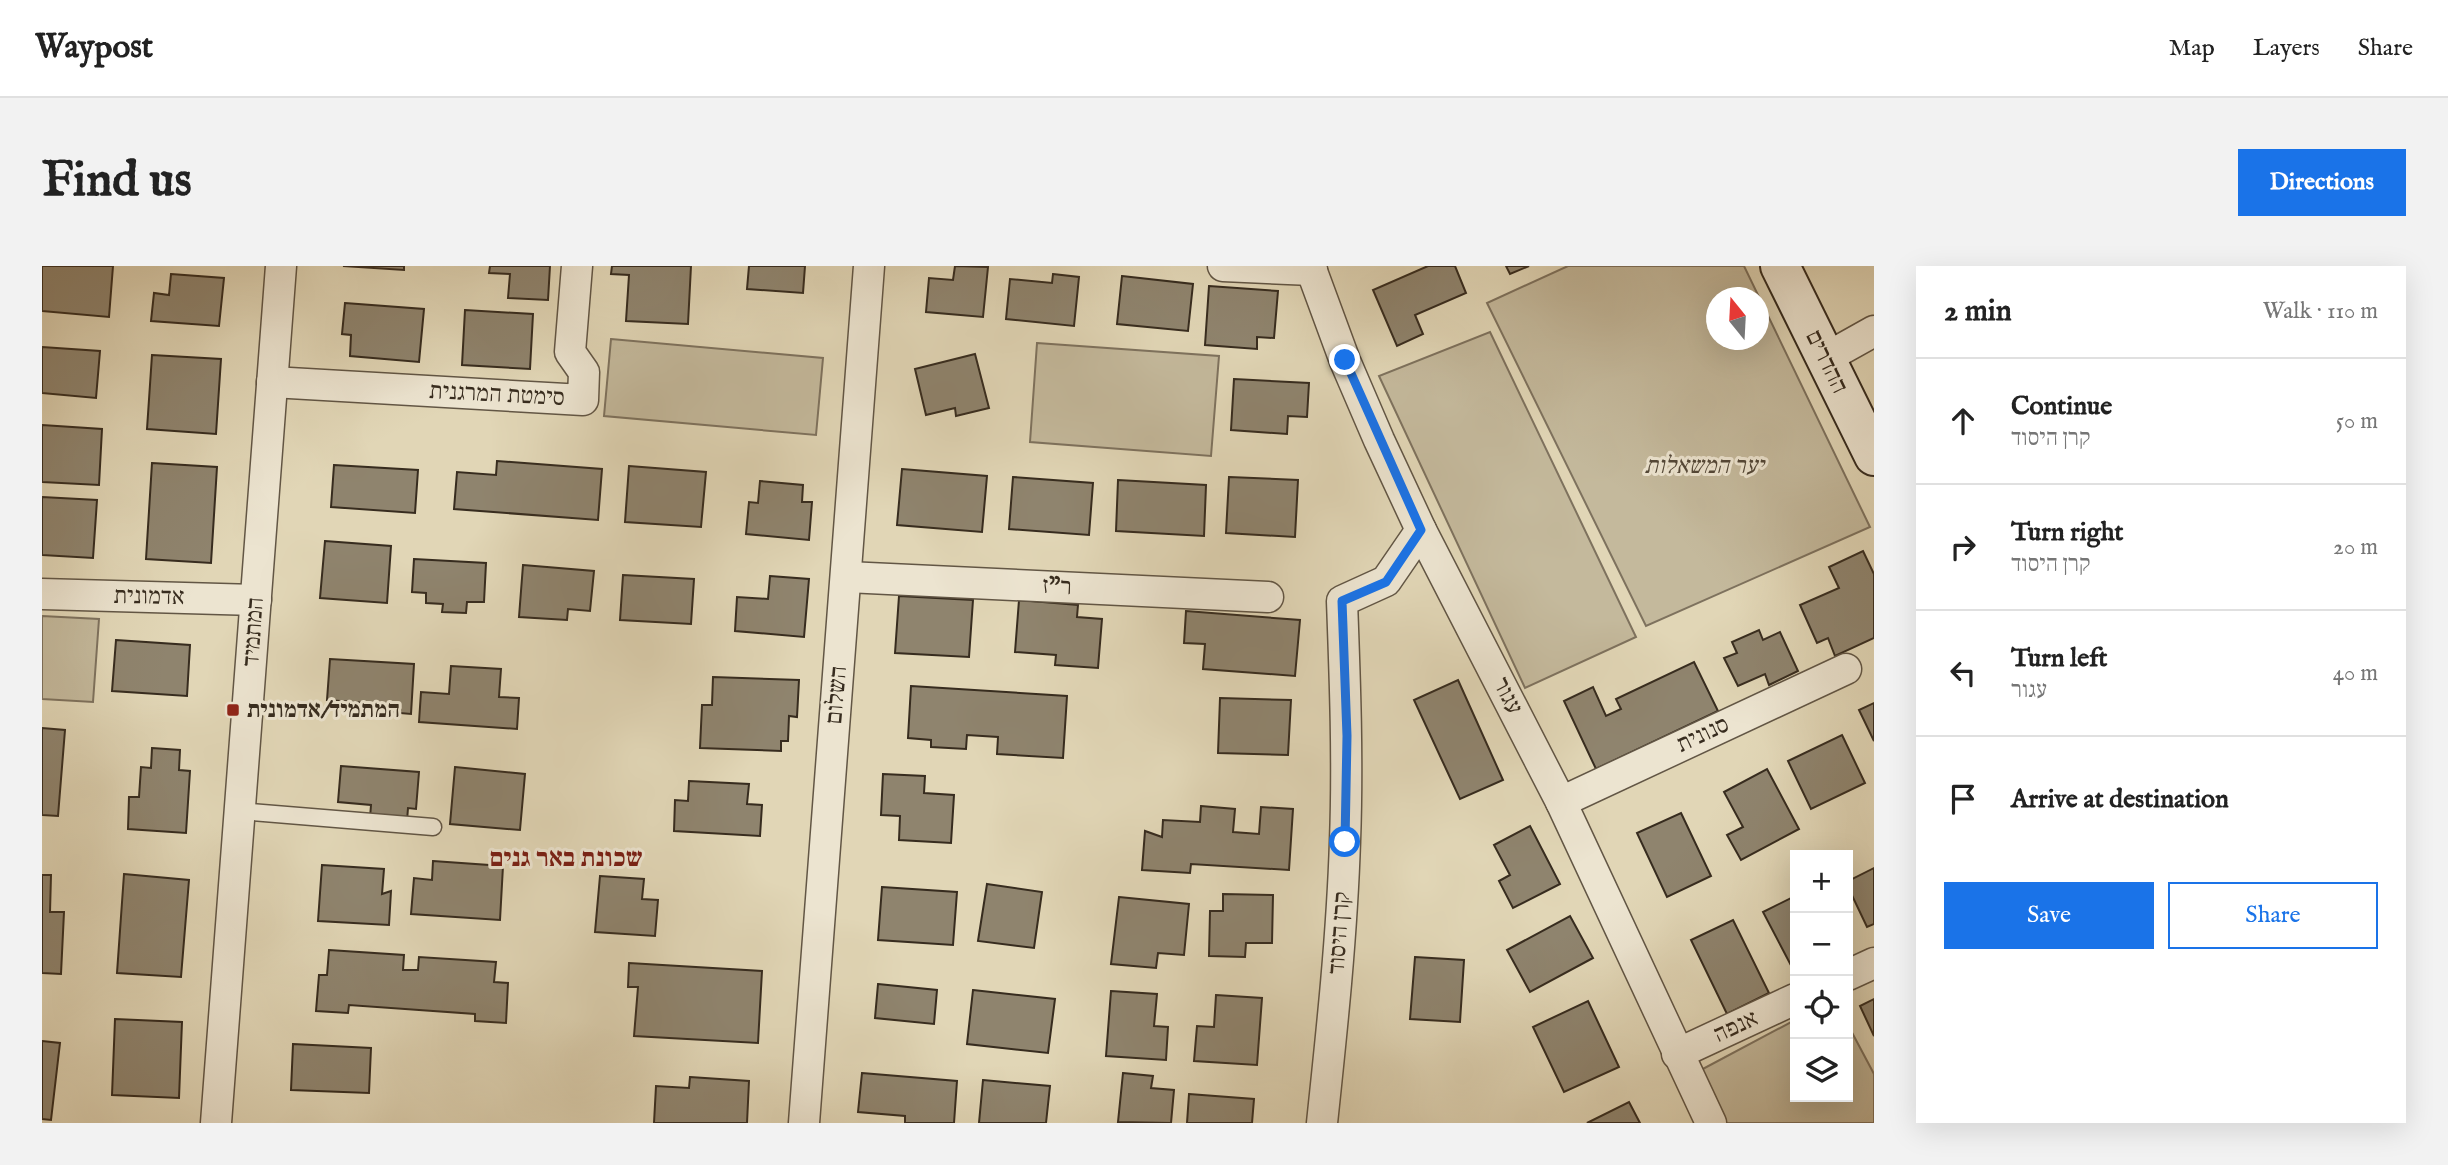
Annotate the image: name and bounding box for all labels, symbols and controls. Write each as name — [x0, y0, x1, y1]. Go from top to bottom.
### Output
text: Waypost — [35, 27, 153, 69]
text: Map — [2169, 33, 2215, 64]
text: Layers — [2253, 33, 2320, 64]
text: Share — [2358, 33, 2413, 64]
button: Directions — [2238, 149, 2406, 216]
text: Find us — [42, 151, 192, 213]
north arrow — [1706, 287, 1769, 350]
text: 2 min — [1944, 293, 2012, 331]
text: Walk · 110 m — [2263, 297, 2378, 326]
street label: ההדרים — [1797, 325, 1855, 399]
route end — [1329, 344, 1360, 375]
street label: סימטת המרגנית — [428, 376, 566, 414]
text: Continue — [2011, 390, 2112, 423]
icon: ahead — [1944, 402, 1982, 440]
text: 50 m — [2336, 407, 2378, 436]
text: קרן היסוד — [2011, 424, 2091, 453]
park label: יער המשאלות — [1645, 451, 1766, 482]
text: Turn right — [2011, 516, 2124, 549]
icon: right — [1944, 528, 1982, 566]
text: 20 m — [2333, 533, 2378, 562]
text: קרן היסוד — [2011, 550, 2091, 579]
street label: ר"ז — [1041, 571, 1073, 603]
street label: אדמונית — [113, 581, 185, 613]
street label: המתמיד — [236, 596, 272, 668]
text: Turn left — [2011, 642, 2108, 675]
icon: left — [1944, 654, 1982, 692]
text: 40 m — [2333, 659, 2378, 688]
street label: השלום — [819, 665, 855, 725]
street label: עגור — [1485, 672, 1529, 720]
text: עגור — [2011, 676, 2047, 705]
place label: המתמיד/אדמונית — [247, 695, 400, 726]
marker: המתמיד/אדמונית — [225, 702, 241, 718]
street label: סנונית — [1672, 709, 1734, 761]
icon: arrive — [1944, 780, 1982, 818]
text: Arrive at destination — [2011, 783, 2229, 816]
route start — [1329, 826, 1360, 857]
district label: שכונת באר גנים — [489, 842, 643, 875]
map controls — [1790, 850, 1853, 1102]
button: + — [1790, 850, 1853, 913]
button: Save — [1944, 882, 2154, 949]
button: Share — [2168, 882, 2378, 949]
street label: קרן היסוד — [1322, 890, 1358, 976]
button: − — [1790, 913, 1853, 976]
button: locate — [1790, 976, 1853, 1039]
street label: אנפה — [1709, 1003, 1763, 1051]
button: layers — [1790, 1039, 1853, 1102]

